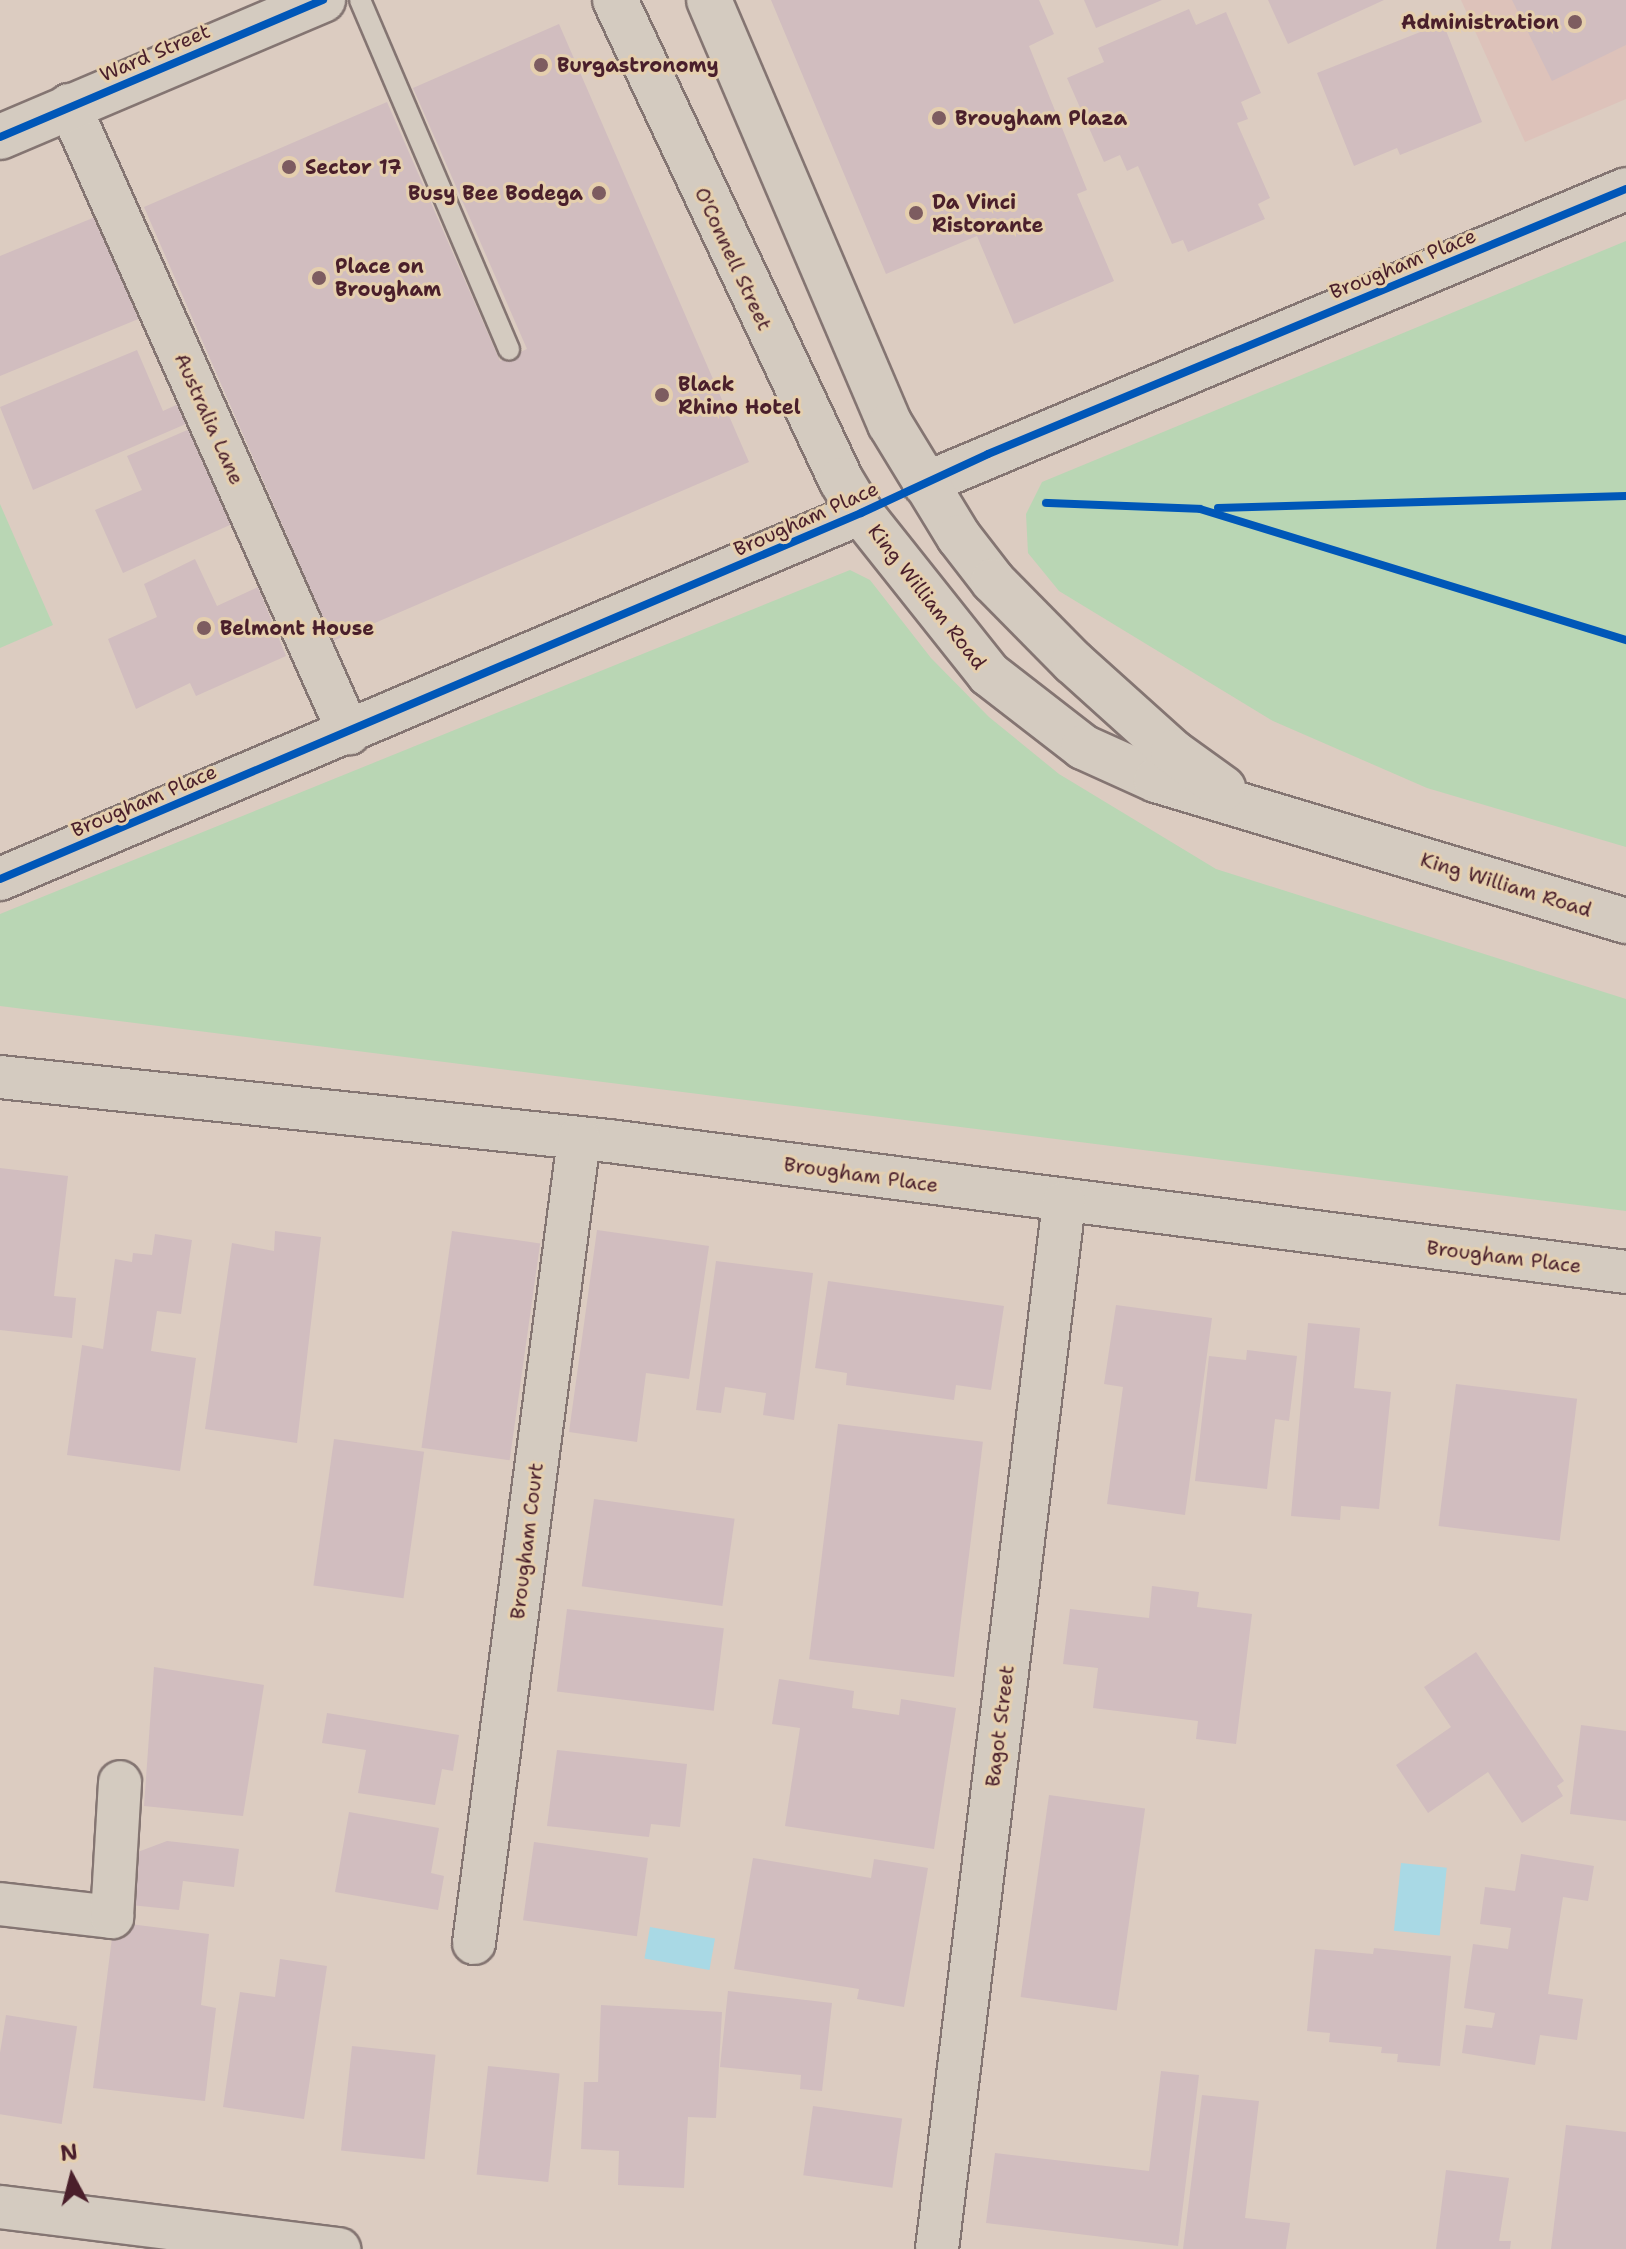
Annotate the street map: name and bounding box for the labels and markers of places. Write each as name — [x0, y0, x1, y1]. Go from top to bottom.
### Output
place label: Administration — [1401, 10, 1559, 34]
marker: Administration — [1566, 13, 1584, 31]
place label: Burgastronomy — [557, 53, 719, 77]
marker: Burgastronomy — [532, 56, 550, 74]
place label: Brougham Plaza — [955, 106, 1127, 130]
marker: Brougham Plaza — [930, 109, 948, 127]
place label: Sector 17 — [305, 155, 402, 179]
marker: Sector 17 — [280, 158, 298, 176]
place label: Busy Bee Bodega — [408, 181, 583, 205]
marker: Busy Bee Bodega — [590, 184, 608, 202]
place label: Da Vinci Ristorante — [932, 190, 1044, 237]
marker: Da Vinci Ristorante — [907, 204, 925, 222]
place label: Place on Brougham — [335, 254, 441, 301]
marker: Place on Brougham — [310, 269, 328, 287]
place label: Black Rhino Hotel — [678, 372, 801, 419]
marker: Black Rhino Hotel — [653, 386, 671, 404]
place label: Belmont House — [220, 616, 374, 640]
marker: Belmont House — [195, 619, 213, 637]

